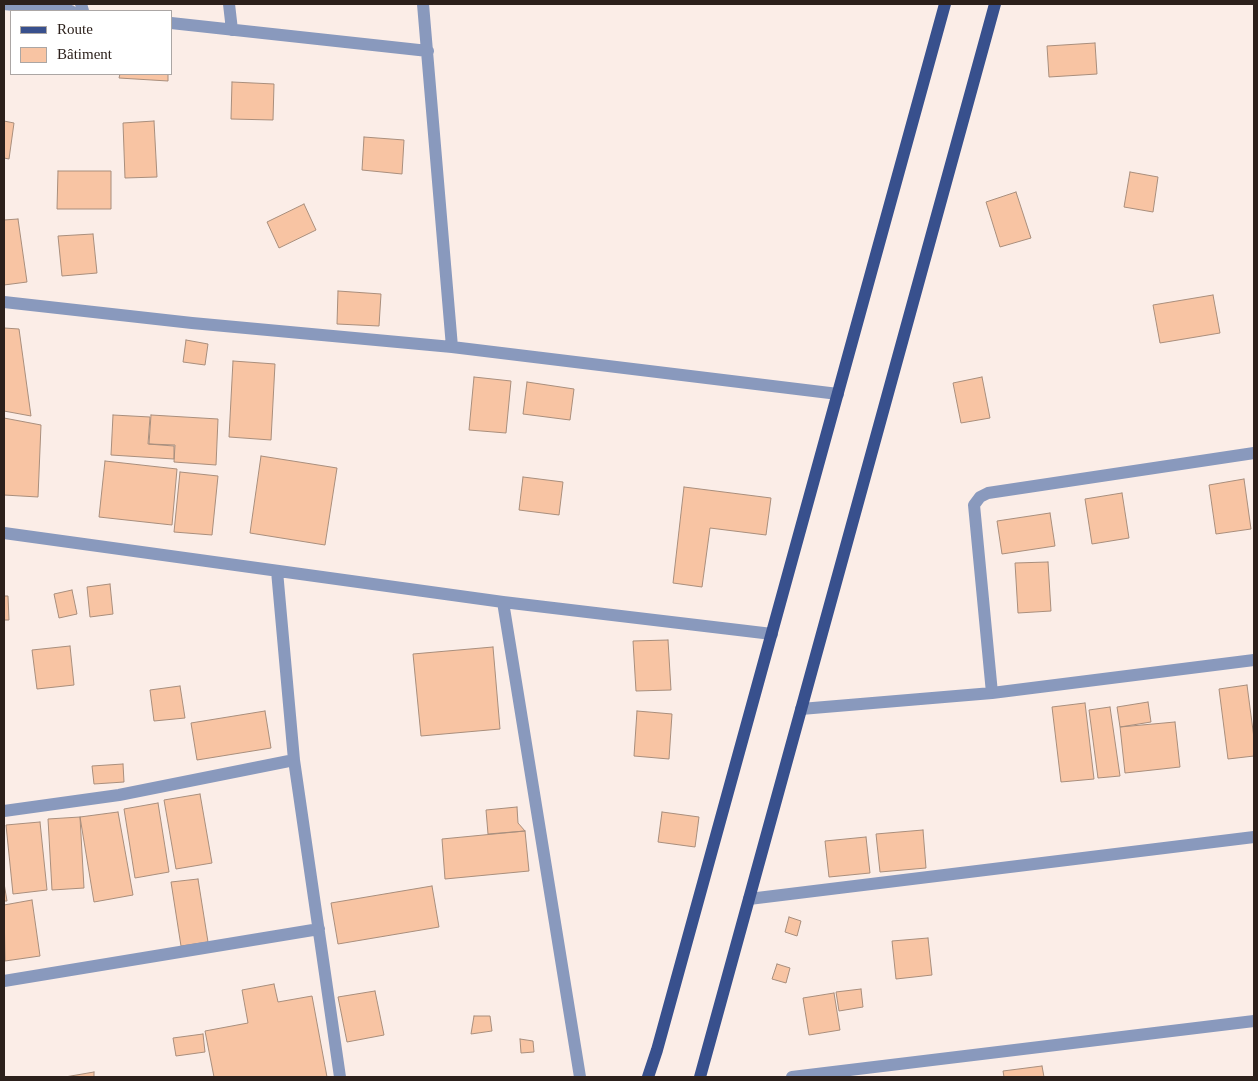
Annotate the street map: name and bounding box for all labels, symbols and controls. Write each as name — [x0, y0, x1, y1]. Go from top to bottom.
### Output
legend — [10, 10, 172, 75]
text: Route — [57, 21, 93, 37]
text: Bâtiment — [57, 46, 112, 62]

